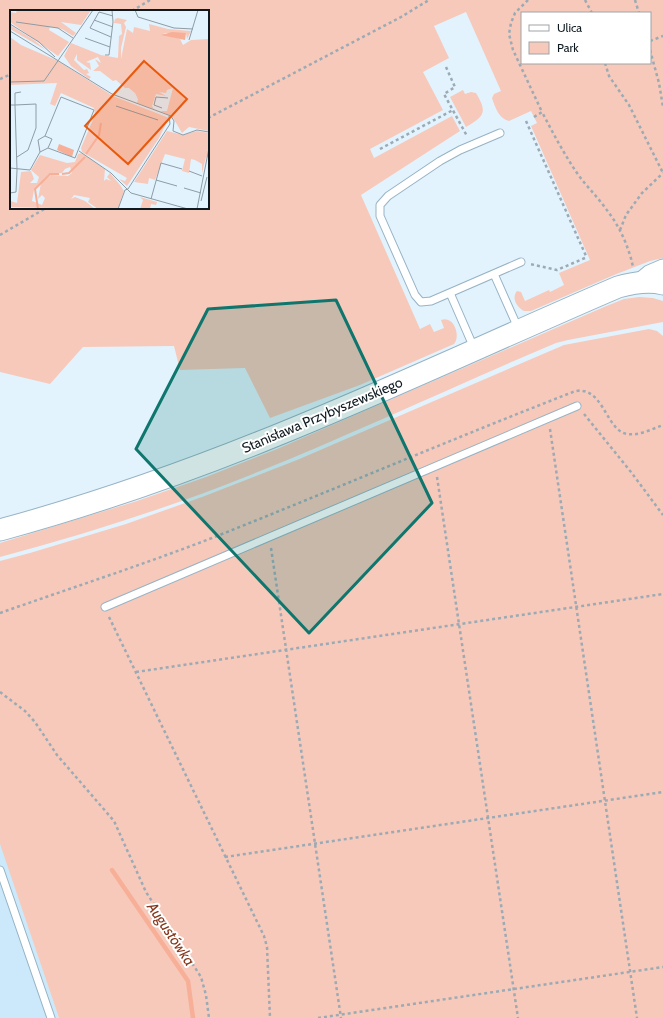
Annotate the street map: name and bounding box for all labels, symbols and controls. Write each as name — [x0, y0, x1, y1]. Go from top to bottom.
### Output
inset map — [10, 10, 209, 209]
legend — [521, 12, 651, 64]
text: Ulica — [557, 20, 582, 35]
text: Park — [557, 40, 579, 55]
street label: Stanisława Przybyszewskiego — [239, 373, 405, 457]
water label: Augustówka — [143, 898, 199, 969]

